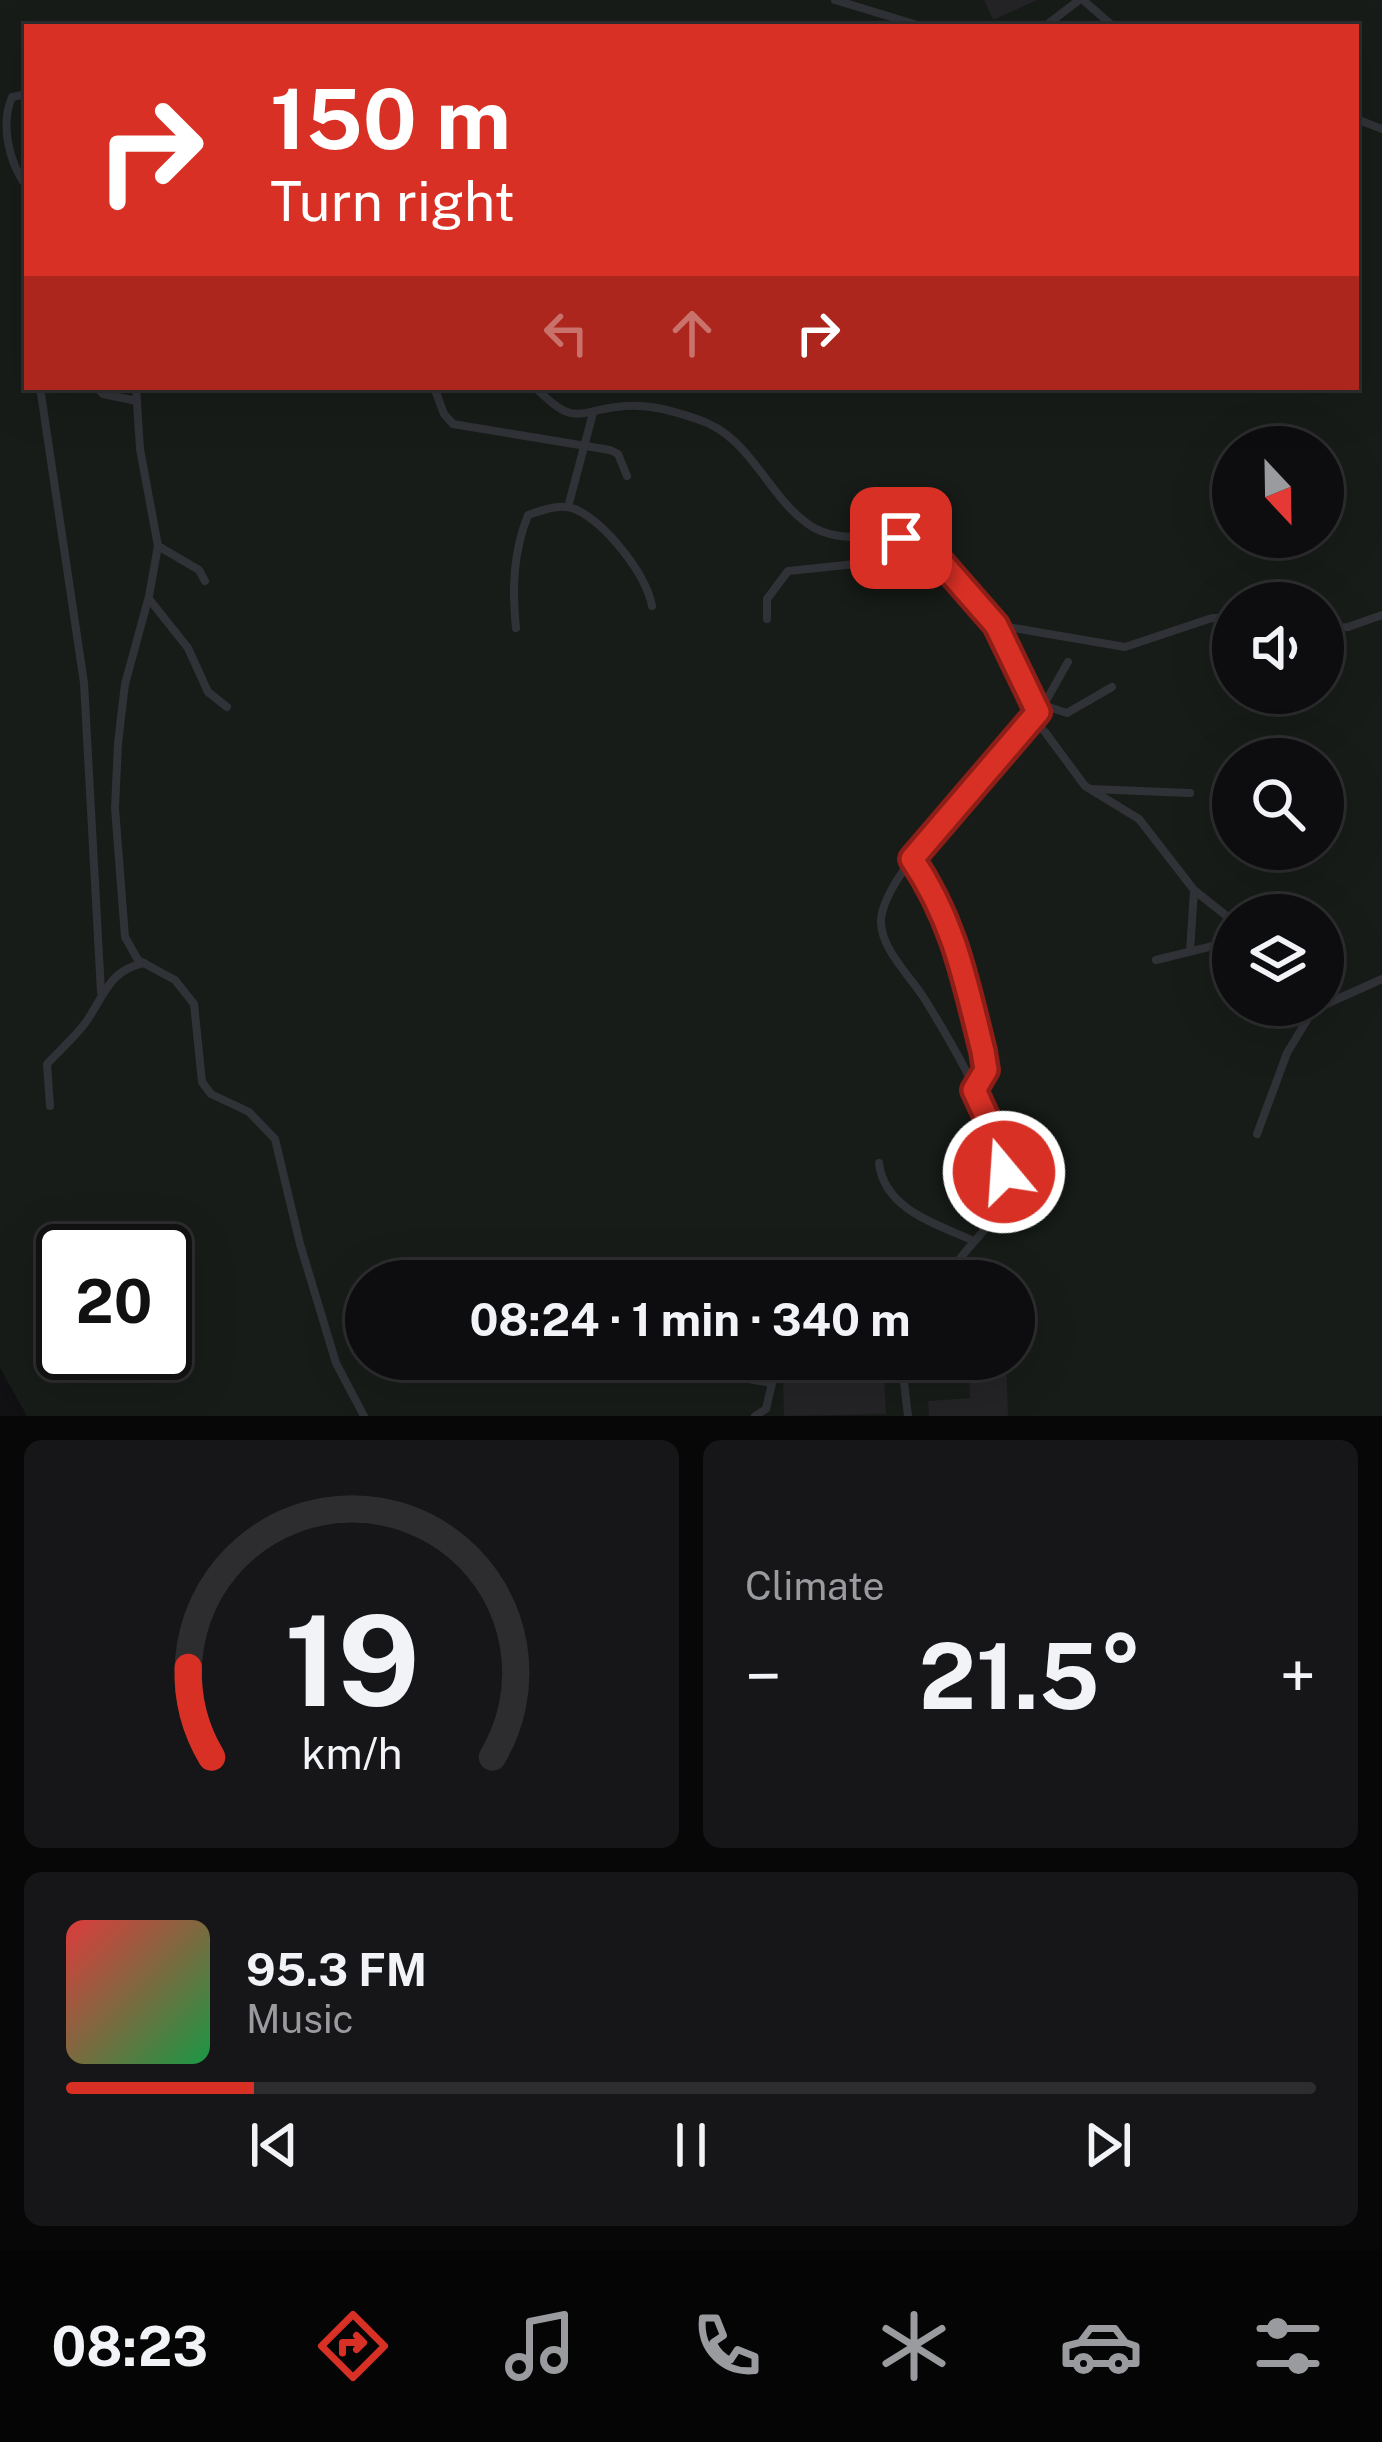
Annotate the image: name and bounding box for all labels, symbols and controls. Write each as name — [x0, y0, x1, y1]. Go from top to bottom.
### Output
text: 150 m — [270, 69, 511, 168]
icon: right — [72, 72, 228, 228]
text: Turn right — [270, 170, 515, 233]
icon: left — [533, 300, 599, 366]
icon: ahead — [659, 300, 725, 366]
icon: right — [785, 300, 851, 366]
north arrow — [1212, 426, 1344, 558]
map controls — [1212, 426, 1344, 1026]
pin — [850, 487, 952, 589]
icon: arrive — [868, 505, 934, 571]
button: sound — [1212, 582, 1344, 714]
button: search — [1212, 738, 1344, 870]
button: layers — [1212, 894, 1344, 1026]
position arrow — [941, 1109, 1067, 1235]
speed limit sign: 20 — [36, 1224, 192, 1380]
text: 08:24 · 1 min · 340 m — [469, 1293, 911, 1346]
text: Climate — [745, 1563, 885, 1609]
text: 19 — [284, 1587, 419, 1734]
text: 21.5° — [919, 1623, 1142, 1729]
text: − — [745, 1637, 782, 1715]
text: + — [1279, 1637, 1316, 1715]
text: km/h — [301, 1728, 402, 1779]
text: 95.3 FM — [246, 1943, 427, 1996]
text: Music — [246, 1996, 354, 2042]
icon: previous — [241, 2112, 307, 2178]
icon: pause — [658, 2112, 724, 2178]
icon: next — [1075, 2112, 1141, 2178]
icon: directions — [311, 2304, 395, 2388]
icon: music — [498, 2304, 582, 2388]
icon: phone — [685, 2304, 769, 2388]
icon: climate — [872, 2304, 956, 2388]
icon: car — [1059, 2304, 1143, 2388]
icon: filters — [1246, 2304, 1330, 2388]
text: 08:23 — [52, 2315, 208, 2378]

